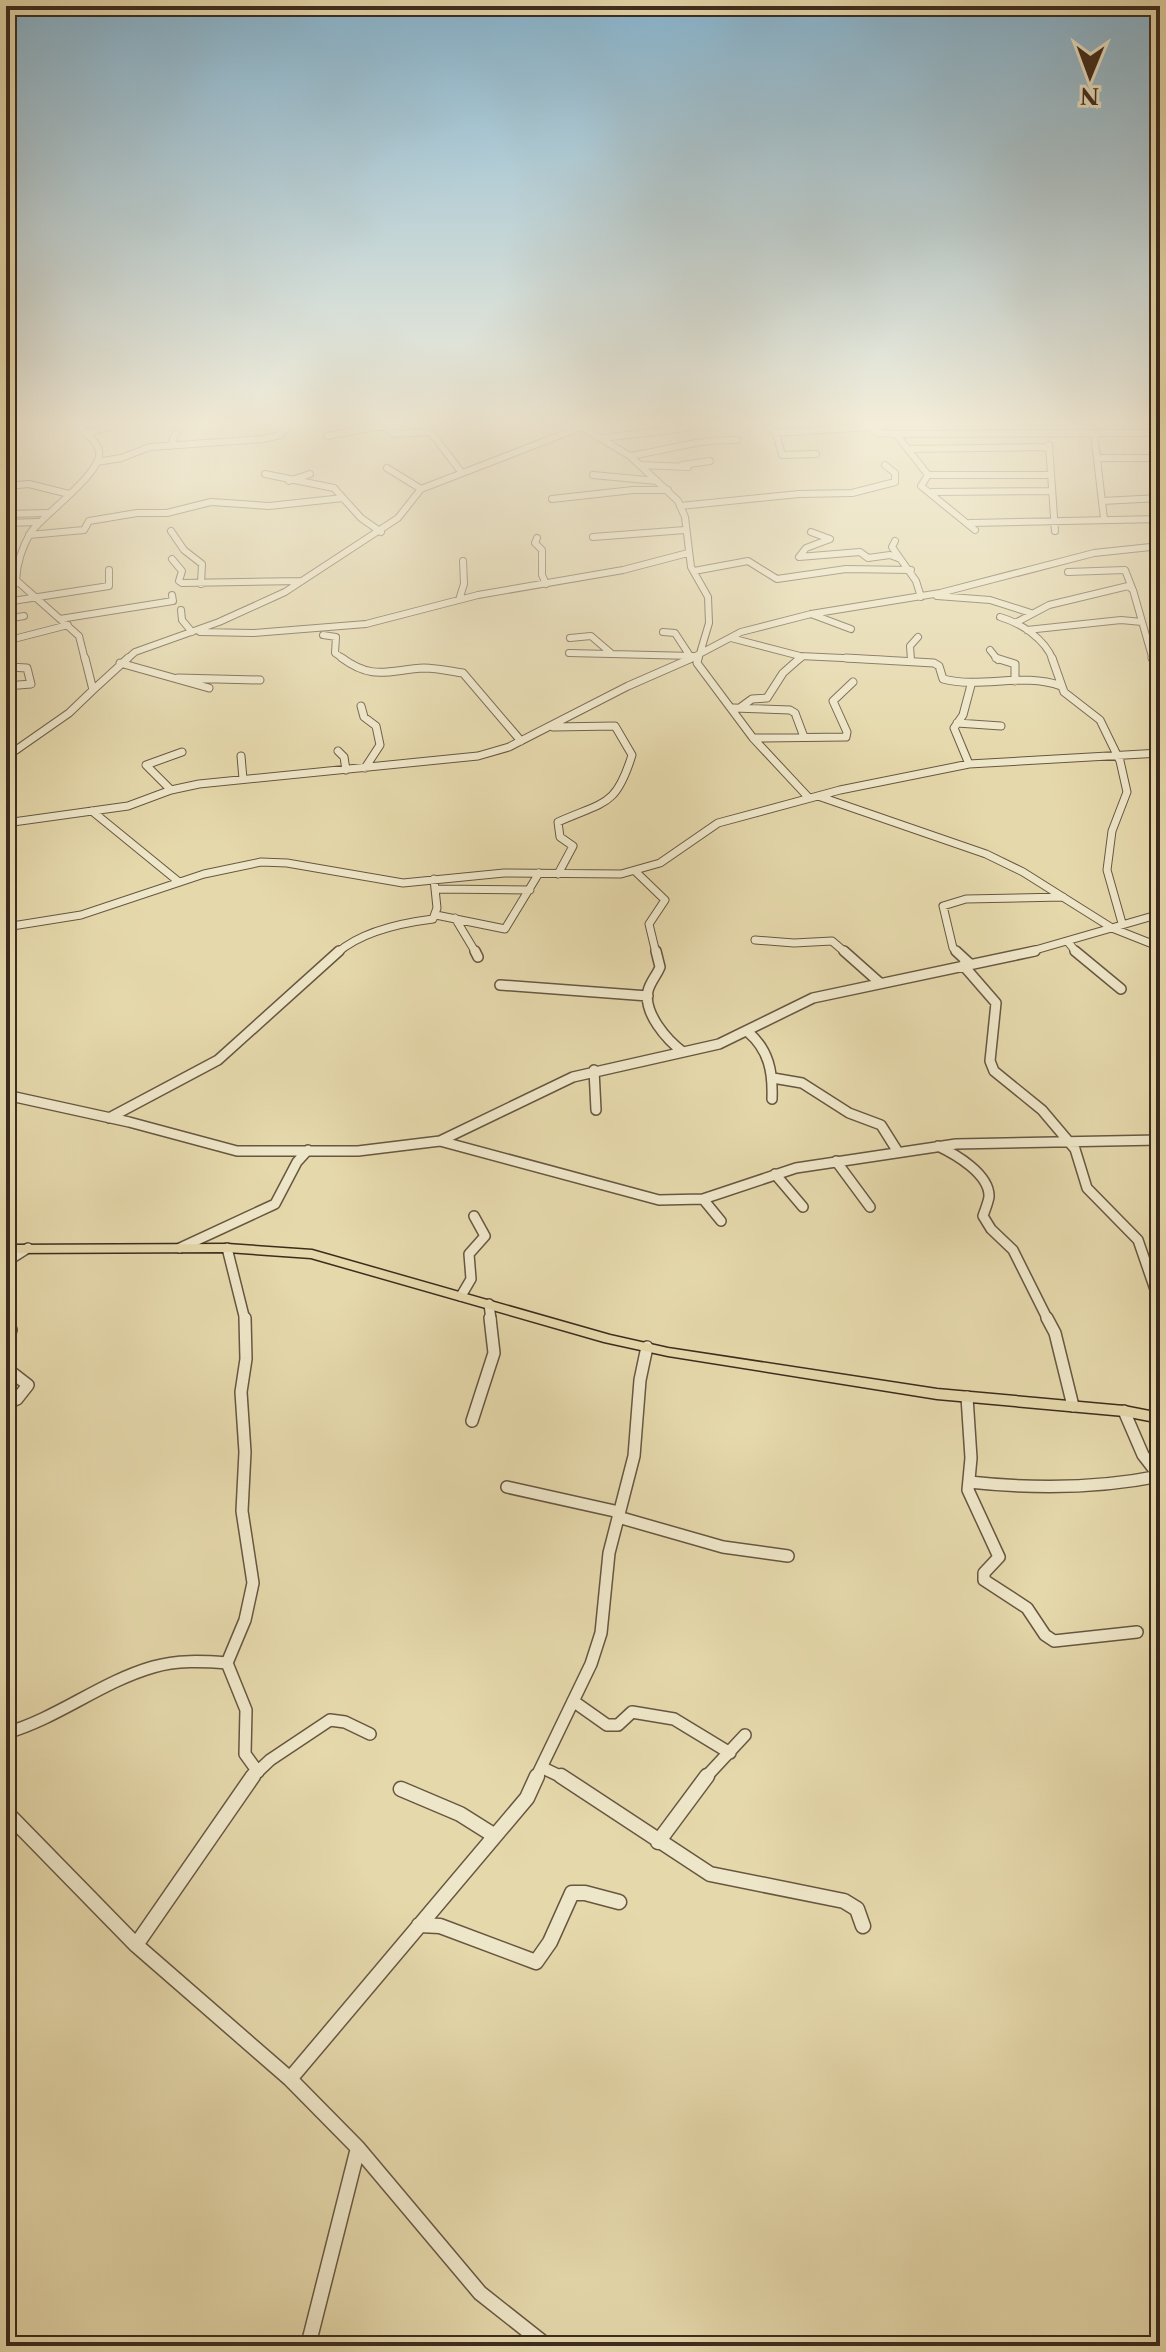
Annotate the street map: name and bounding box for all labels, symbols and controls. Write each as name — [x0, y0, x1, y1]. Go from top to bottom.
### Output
north arrow — [1050, 36, 1130, 116]
text: N — [1080, 82, 1099, 109]

